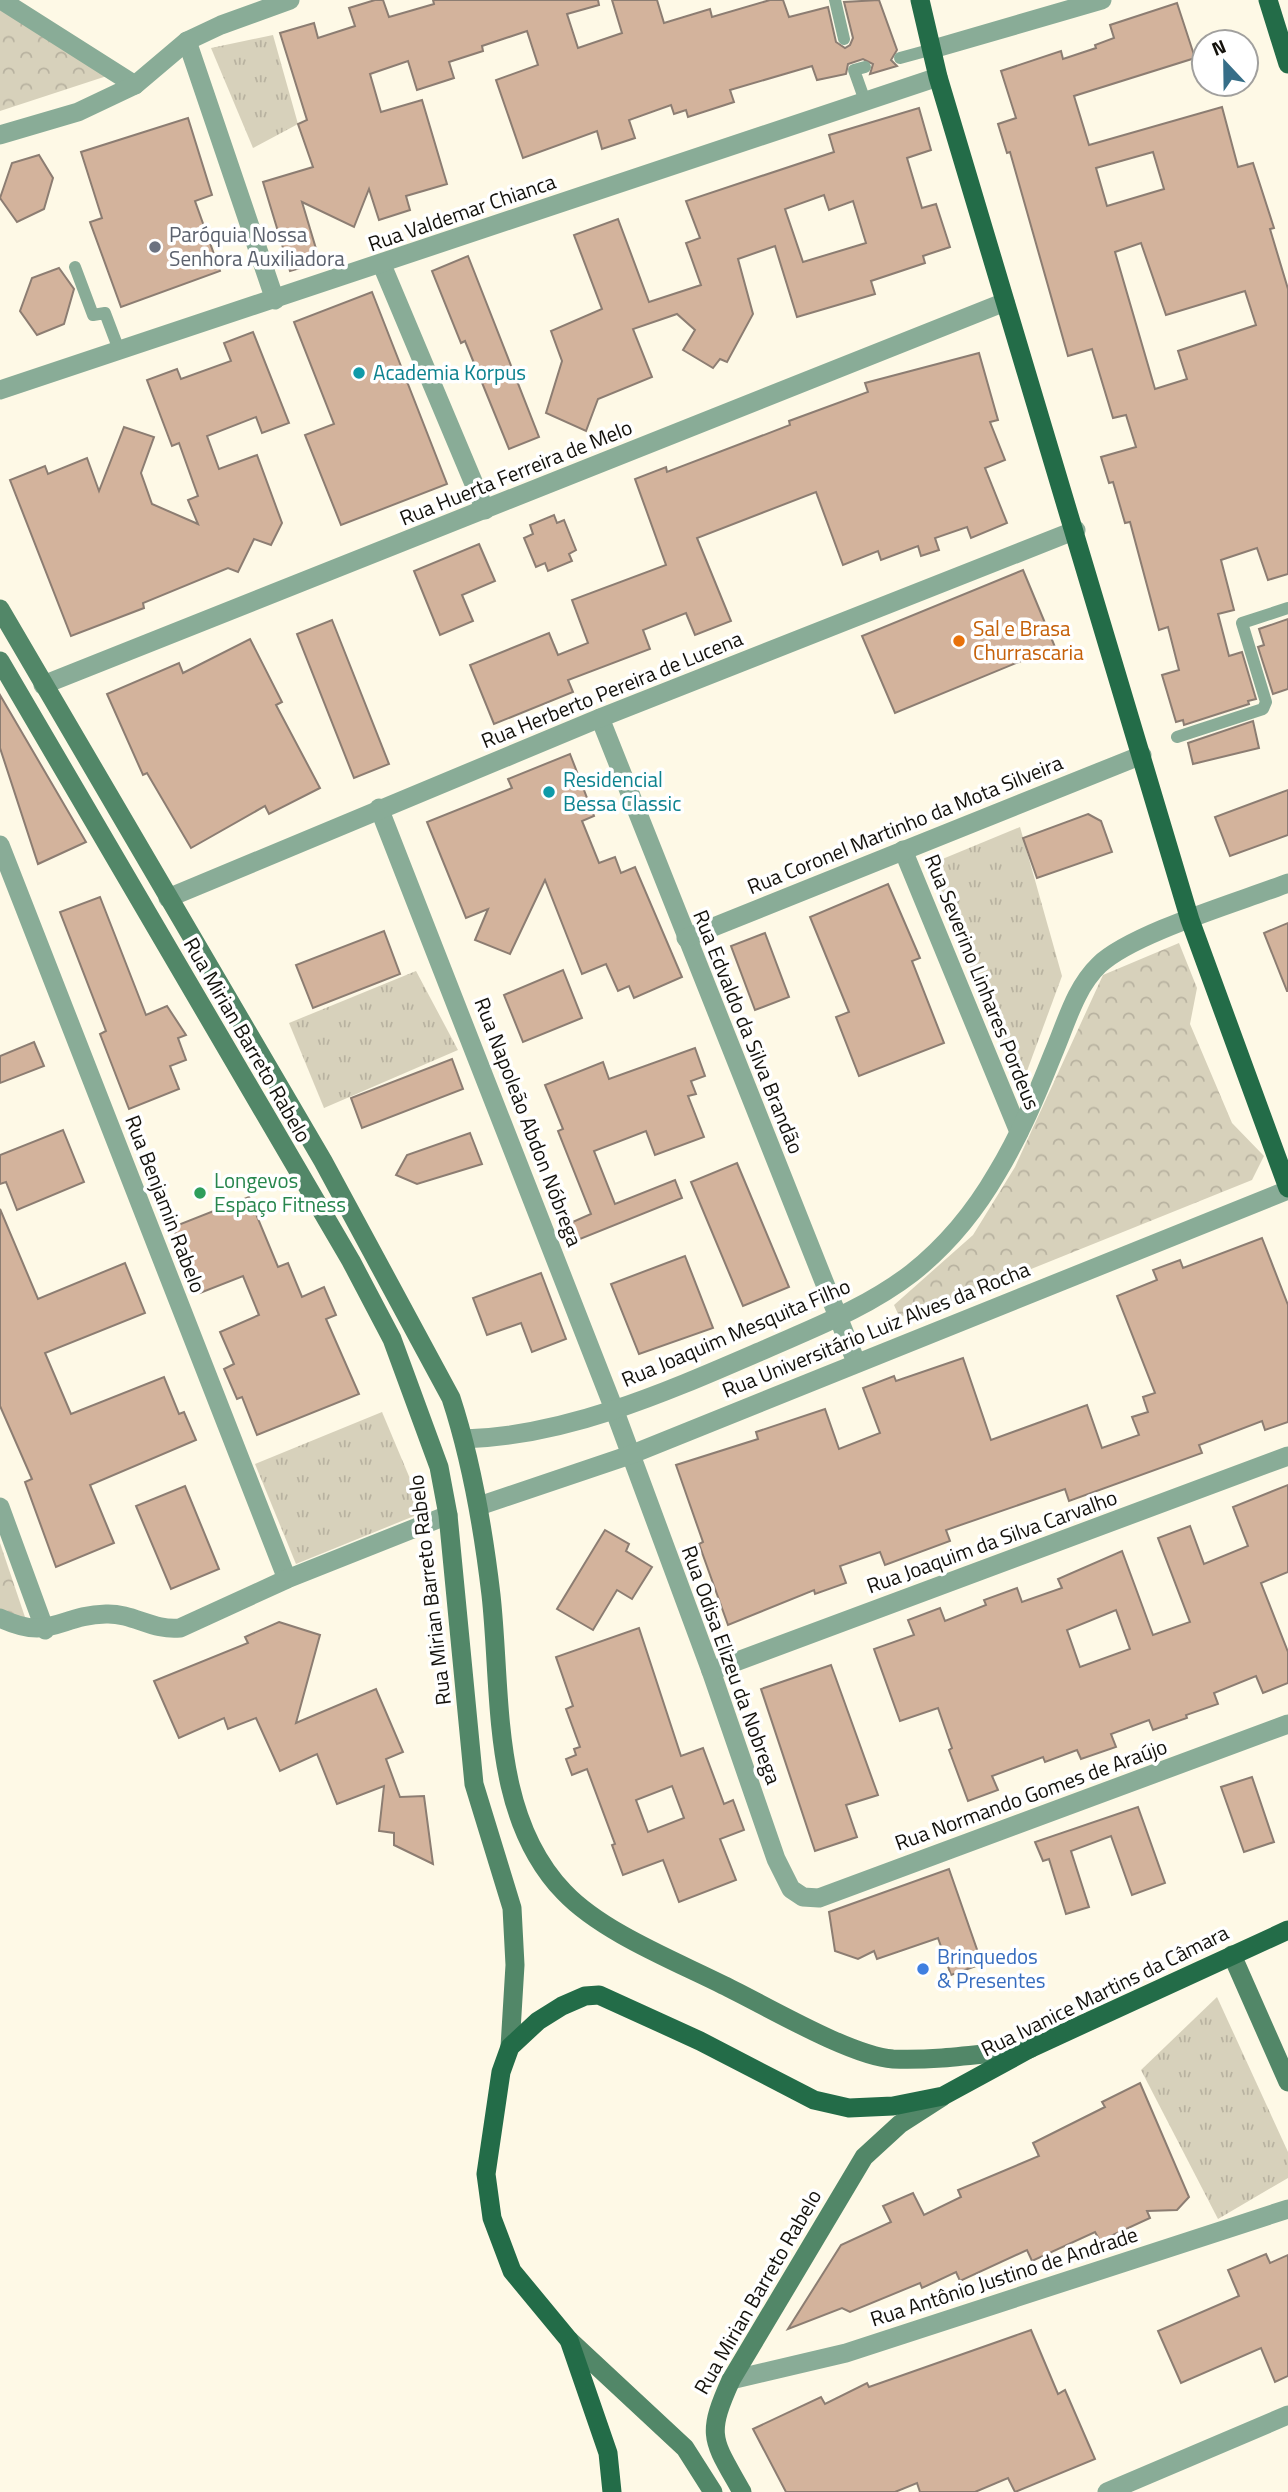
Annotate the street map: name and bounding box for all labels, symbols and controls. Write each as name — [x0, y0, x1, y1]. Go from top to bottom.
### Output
north arrow — [1190, 28, 1260, 98]
text: N — [1207, 31, 1230, 63]
street label: Rua Valdemar Chianca — [363, 165, 560, 259]
place label: Paróquia Nossa Senhora Auxiliadora — [169, 218, 345, 274]
marker: Paróquia Nossa Senhora Auxiliadora — [147, 239, 163, 255]
place label: Academia Korpus — [373, 356, 526, 388]
marker: Academia Korpus — [351, 365, 367, 381]
street label: Rua Huerta Ferreira de Melo — [394, 411, 637, 533]
place label: Sal e Brasa Churrascaria — [973, 612, 1084, 668]
street label: Rua Herberto Pereira de Lucena — [476, 622, 748, 756]
marker: Sal e Brasa Churrascaria — [951, 633, 967, 649]
street label: Rua Coronel Martinho da Mota Silveira — [742, 746, 1068, 902]
place label: Residencial Bessa Classic — [563, 763, 681, 819]
marker: Residencial Bessa Classic — [541, 784, 557, 800]
street label: Rua Severino Linhares Pordeus — [917, 849, 1049, 1114]
street label: Rua Edvaldo da Silva Brandão — [685, 905, 813, 1158]
street label: Rua Mirian Barreto Rabelo — [176, 931, 320, 1148]
street label: Rua Napoleão Abdon Nóbrega — [467, 992, 591, 1251]
street label: Rua Benjamin Rabelo — [117, 1110, 215, 1297]
place label: Longevos Espaço Fitness — [214, 1164, 346, 1220]
marker: Longevos Espaço Fitness — [192, 1185, 208, 1201]
street label: Rua Universitário Luiz Alves da Rocha — [717, 1252, 1035, 1406]
street label: Rua Joaquim Mesquita Filho — [616, 1269, 855, 1395]
street label: Rua Mirian Barreto Rabelo — [399, 1473, 459, 1707]
street label: Rua Joaquim da Silva Carvalho — [862, 1481, 1122, 1601]
street label: Rua Odisa Elizeu da Nobrega — [674, 1541, 790, 1789]
street label: Rua Normando Gomes de Araújo — [890, 1730, 1171, 1858]
street label: Rua Ivanice Martins da Câmara — [975, 1916, 1234, 2064]
place label: Brinquedos & Presentes — [937, 1940, 1046, 1996]
marker: Brinquedos & Presentes — [915, 1961, 931, 1977]
street label: Rua Mirian Barreto Rabelo — [685, 2183, 829, 2400]
street label: Rua Antônio Justino de Andrade — [866, 2218, 1142, 2334]

